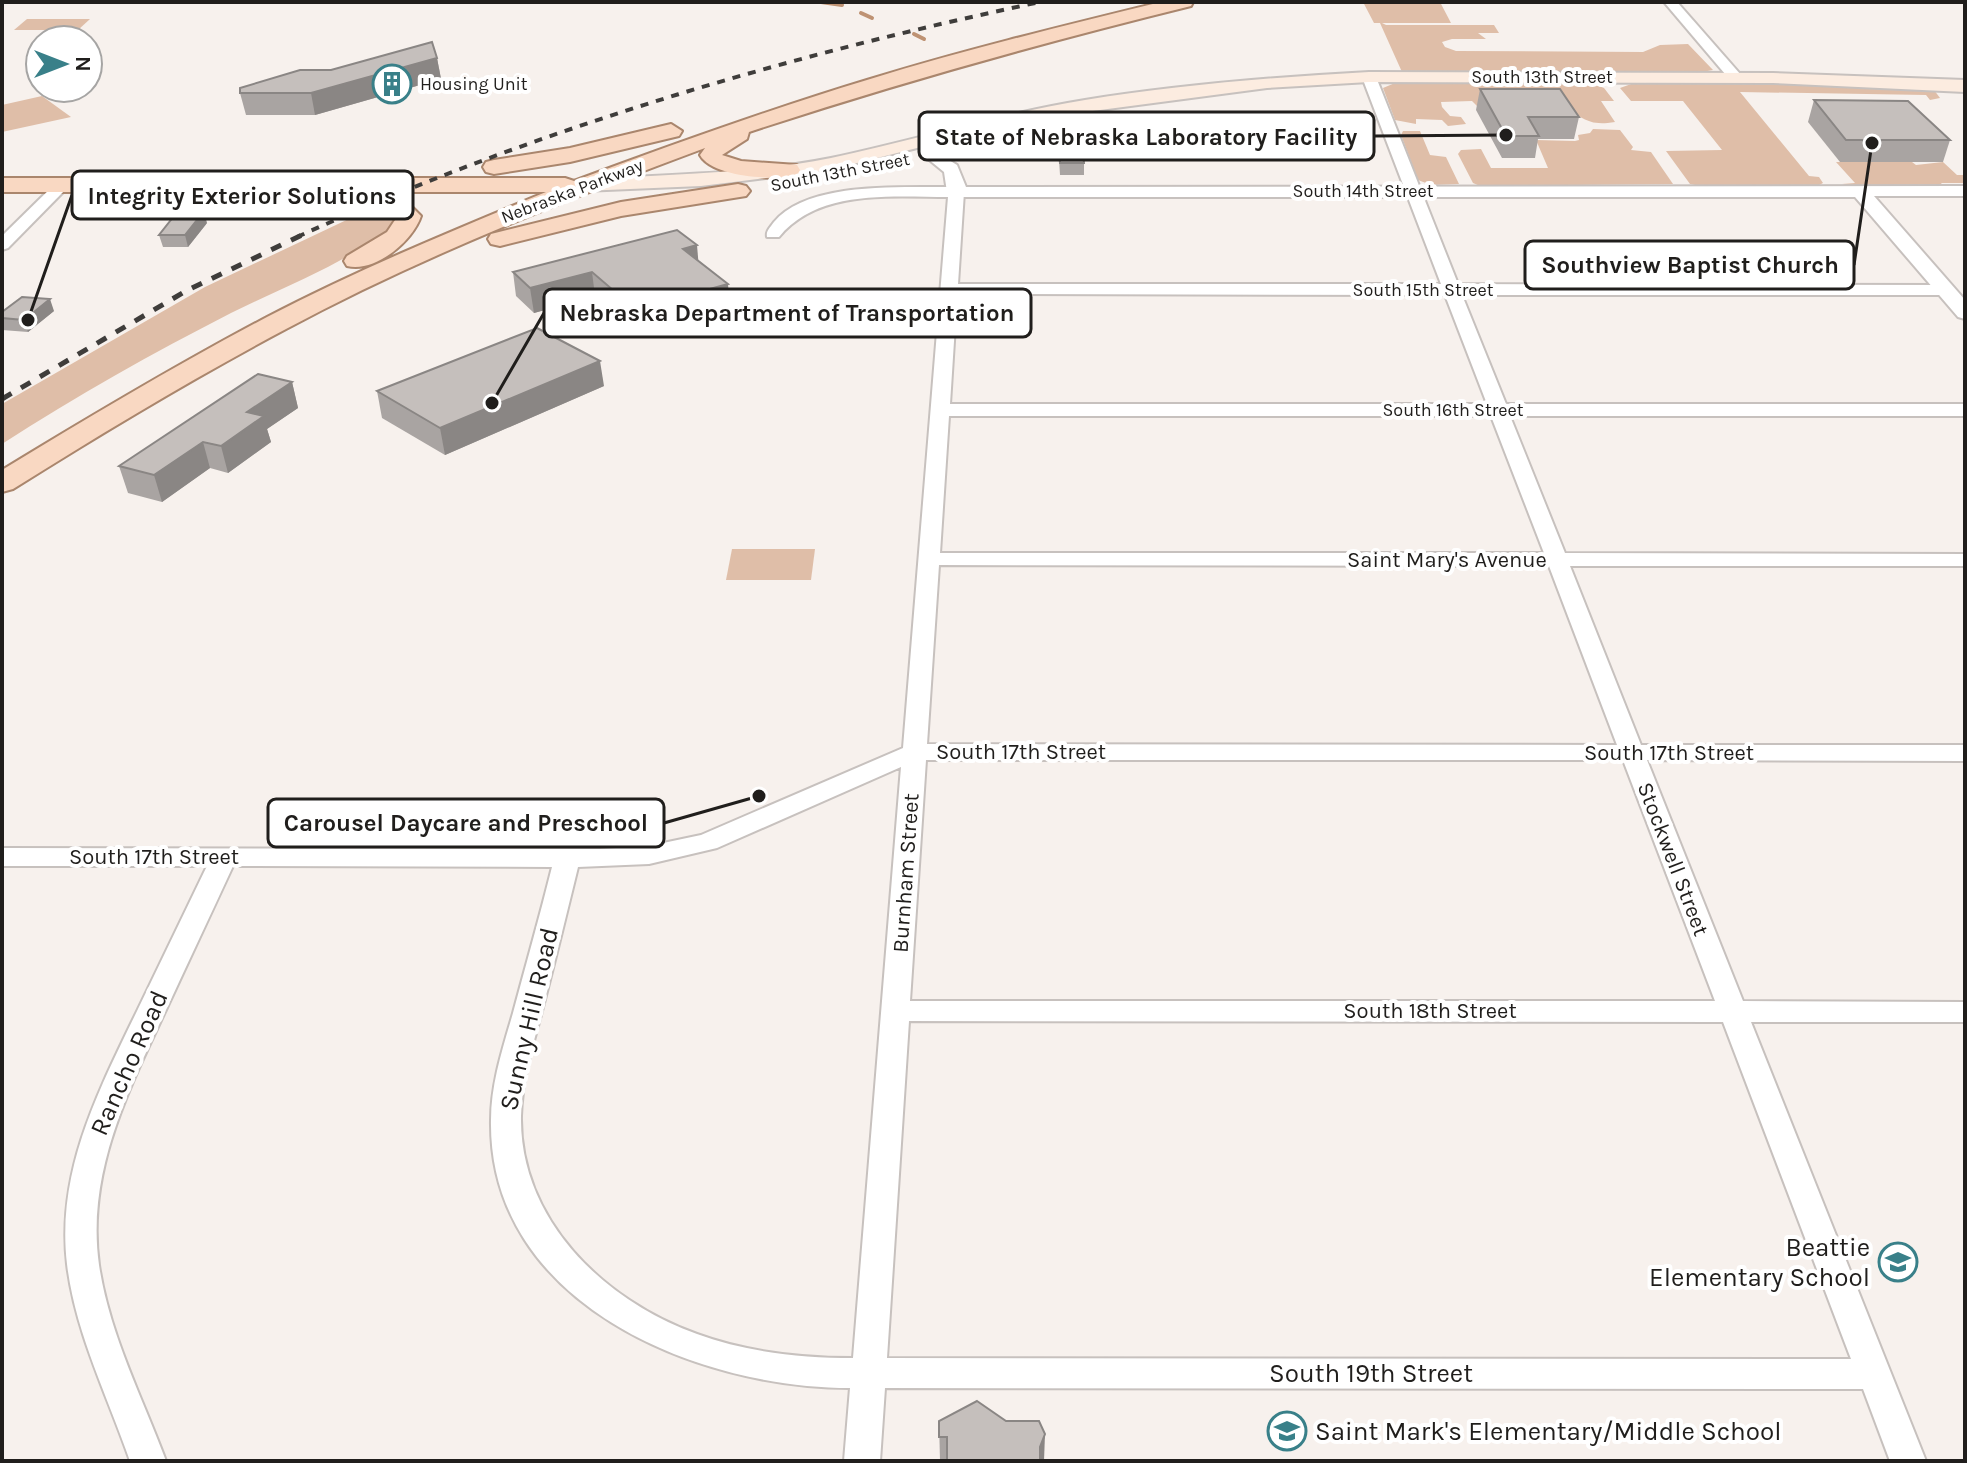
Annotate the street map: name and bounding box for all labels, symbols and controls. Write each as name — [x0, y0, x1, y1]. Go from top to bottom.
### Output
north arrow — [24, 24, 104, 104]
text: N — [70, 56, 96, 72]
building icon: Housing Unit — [371, 63, 413, 105]
street label: South 13th Street — [1471, 66, 1613, 88]
place label: Housing Unit — [420, 73, 528, 95]
callout: State of Nebraska Laboratory Facility — [919, 112, 1374, 160]
text: State of Nebraska Laboratory Facility — [935, 123, 1357, 151]
street label: South 13th Street — [768, 148, 912, 196]
street label: Nebraska Parkway — [498, 154, 647, 228]
callout: Integrity Exterior Solutions — [72, 171, 413, 219]
street label: South 14th Street — [1293, 180, 1434, 202]
text: Integrity Exterior Solutions — [87, 182, 397, 210]
callout: Southview Baptist Church — [1525, 241, 1854, 289]
text: Southview Baptist Church — [1541, 251, 1839, 279]
street label: South 15th Street — [1353, 279, 1494, 301]
callout: Nebraska Department of Transportation — [544, 289, 1031, 337]
text: Nebraska Department of Transportation — [559, 299, 1015, 327]
street label: South 16th Street — [1382, 399, 1524, 421]
street label: Saint Mary's Avenue — [1347, 547, 1547, 573]
street label: South 17th Street — [936, 739, 1106, 765]
street label: South 17th Street — [1584, 740, 1754, 766]
street label: Stockwell Street — [1632, 778, 1714, 940]
street label: Burnham Street — [887, 792, 925, 954]
callout: Carousel Daycare and Preschool — [268, 799, 664, 847]
text: Carousel Daycare and Preschool — [284, 809, 648, 837]
street label: South 17th Street — [69, 844, 239, 870]
street label: Sunny Hill Road — [493, 924, 565, 1114]
street label: Rancho Road — [83, 986, 175, 1140]
street label: South 18th Street — [1343, 998, 1517, 1024]
place label: Beattie Elementary School — [1649, 1232, 1870, 1293]
school or university icon: Beattie Elementary School — [1877, 1241, 1919, 1283]
street label: South 19th Street — [1269, 1358, 1473, 1389]
school or university icon: Saint Mark's Elementary/Middle School — [1266, 1410, 1308, 1452]
place label: Saint Mark's Elementary/Middle School — [1315, 1416, 1782, 1447]

